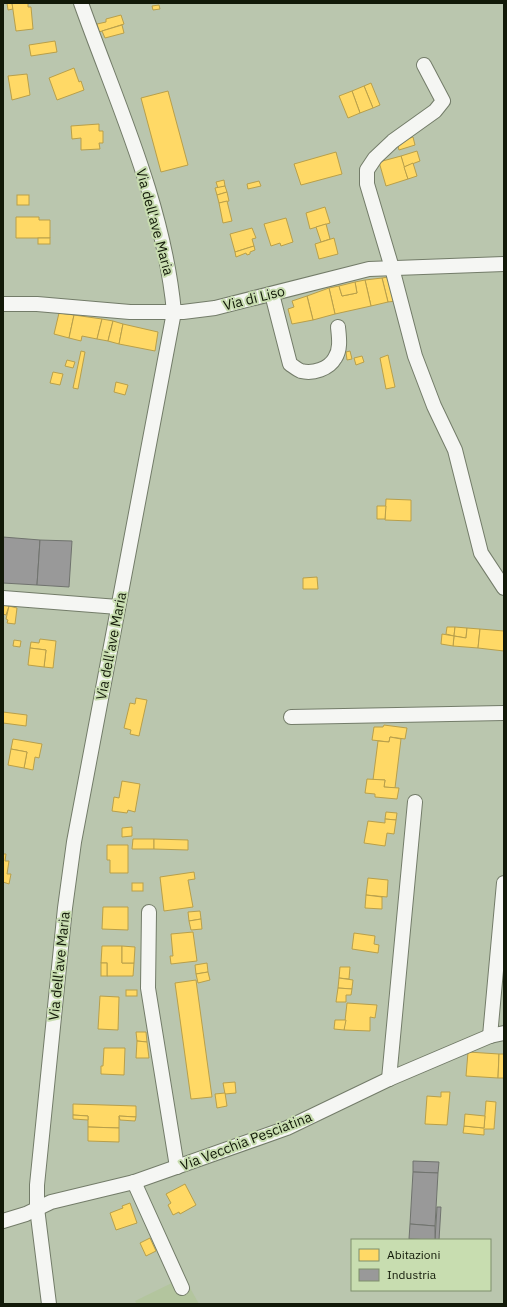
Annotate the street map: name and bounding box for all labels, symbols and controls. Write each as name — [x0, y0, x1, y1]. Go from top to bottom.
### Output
street label: Via dell'ave Maria — [132, 167, 178, 278]
street label: Via di Liso — [221, 282, 287, 314]
street label: Via dell'ave Maria — [92, 590, 130, 702]
street label: Via dell'ave Maria — [44, 910, 74, 1021]
street label: Via Vecchia Pesciatina — [178, 1107, 315, 1174]
legend — [351, 1239, 491, 1291]
text: Abitazioni — [387, 1247, 440, 1262]
text: Industria — [387, 1267, 437, 1282]

